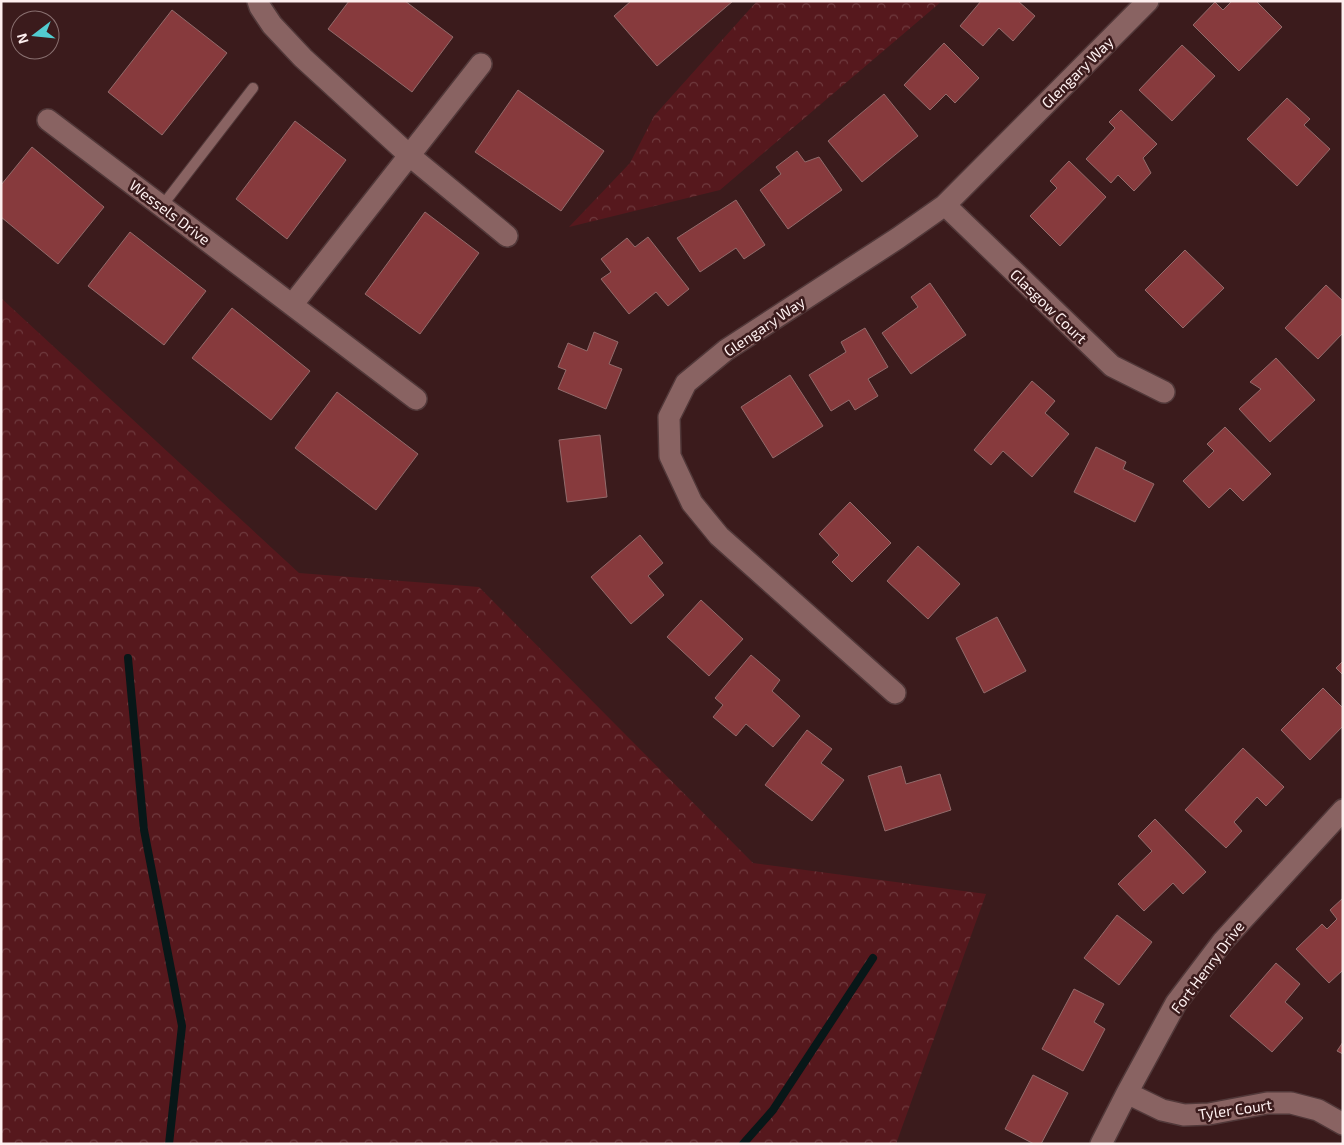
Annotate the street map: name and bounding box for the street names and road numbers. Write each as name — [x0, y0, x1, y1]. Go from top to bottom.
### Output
street label: Glengary Way — [1037, 32, 1117, 112]
street label: Wessels Drive — [126, 176, 214, 248]
street label: Glasgow Court — [1007, 265, 1091, 347]
street label: Glengary Way — [720, 292, 808, 360]
street label: Fort Henry Drive — [1166, 917, 1248, 1017]
street label: Tyler Court — [1197, 1095, 1273, 1123]

